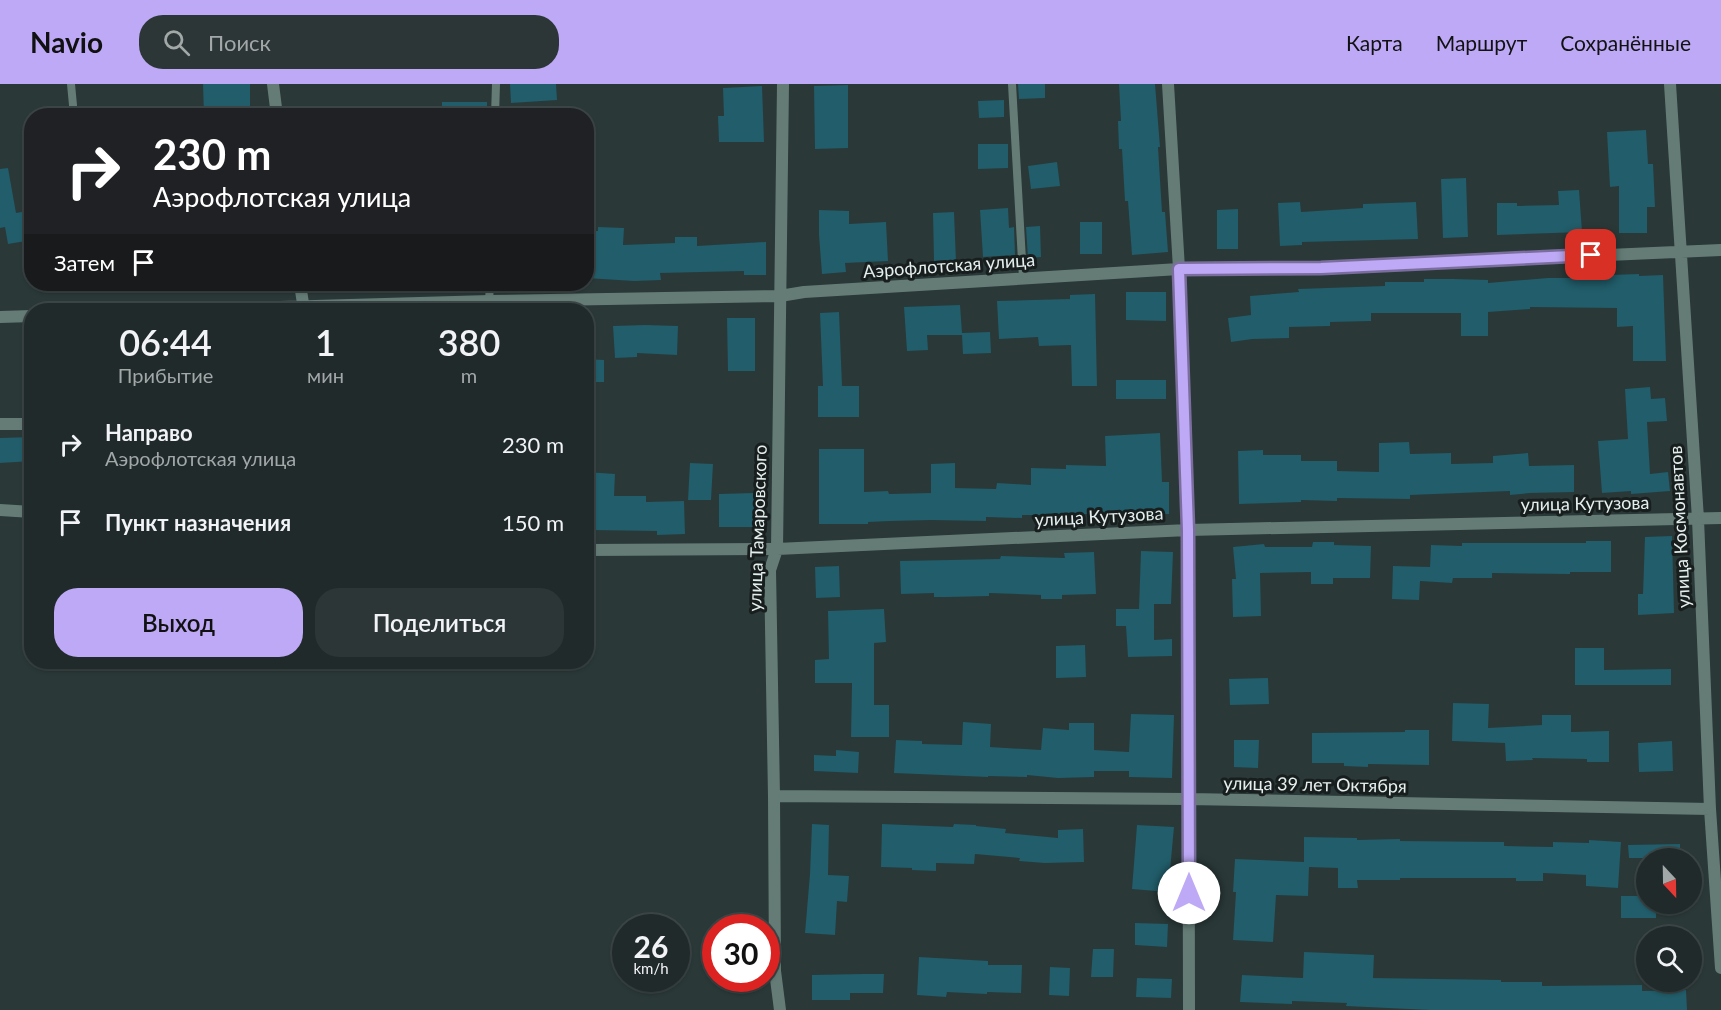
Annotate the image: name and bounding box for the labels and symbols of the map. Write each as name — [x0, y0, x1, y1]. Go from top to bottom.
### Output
pin — [1565, 229, 1616, 280]
street label: Аэрофлотская улица — [862, 248, 1036, 282]
street label: улица Тамаровского — [743, 444, 771, 612]
street label: улица Космонавтов — [1664, 445, 1694, 609]
street label: улица Кутузова — [1520, 491, 1650, 515]
street label: улица Кутузова — [1034, 502, 1164, 530]
street label: улица 39 лет Октября — [1223, 771, 1407, 797]
north arrow — [1636, 848, 1702, 914]
position arrow — [1157, 861, 1221, 925]
speed limit sign: 30 — [702, 914, 780, 992]

